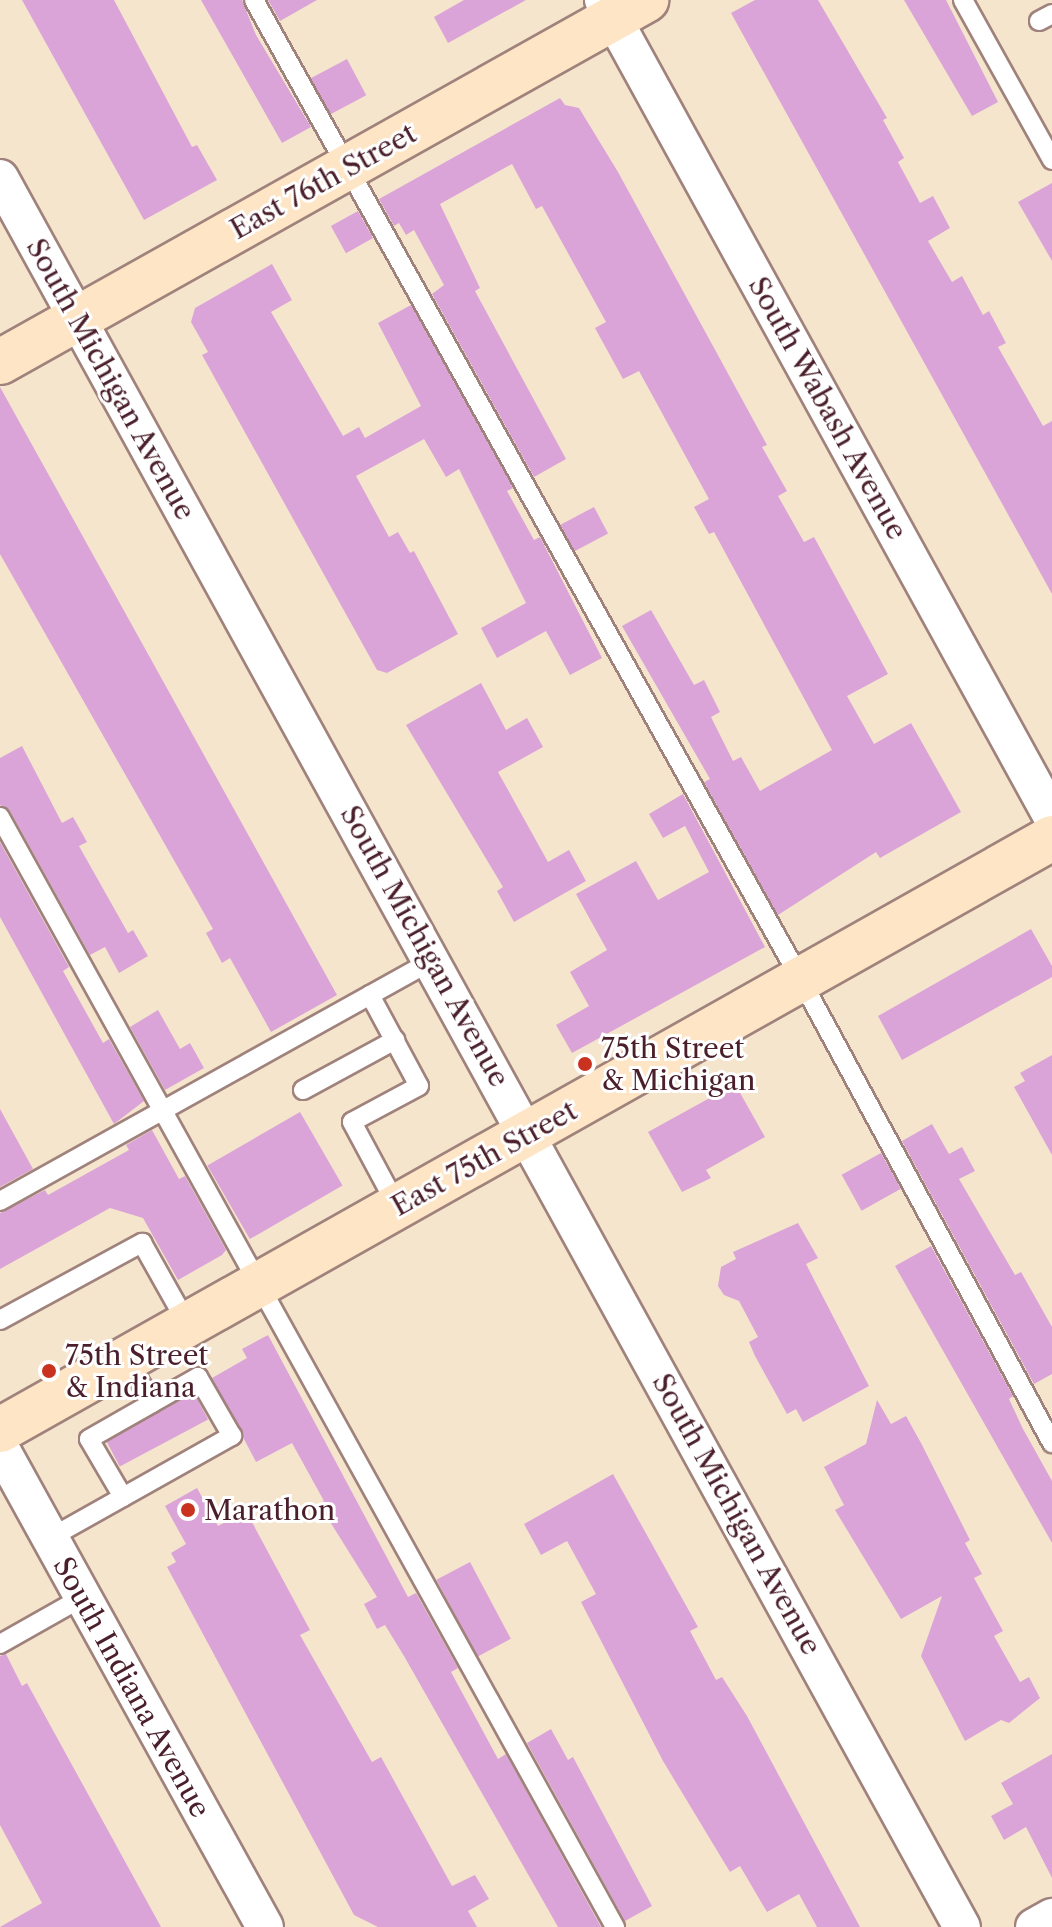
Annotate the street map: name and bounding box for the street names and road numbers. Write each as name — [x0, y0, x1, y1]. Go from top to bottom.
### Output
street label: East 76th Street — [224, 116, 422, 246]
street label: South Michigan Avenue — [19, 232, 203, 526]
street label: South Wabash Avenue — [741, 270, 915, 546]
street label: South Michigan Avenue — [333, 799, 517, 1093]
street label: East 75th Street — [385, 1093, 583, 1223]
street label: South Michigan Avenue — [645, 1367, 829, 1661]
street label: South Indiana Avenue — [46, 1550, 218, 1824]

